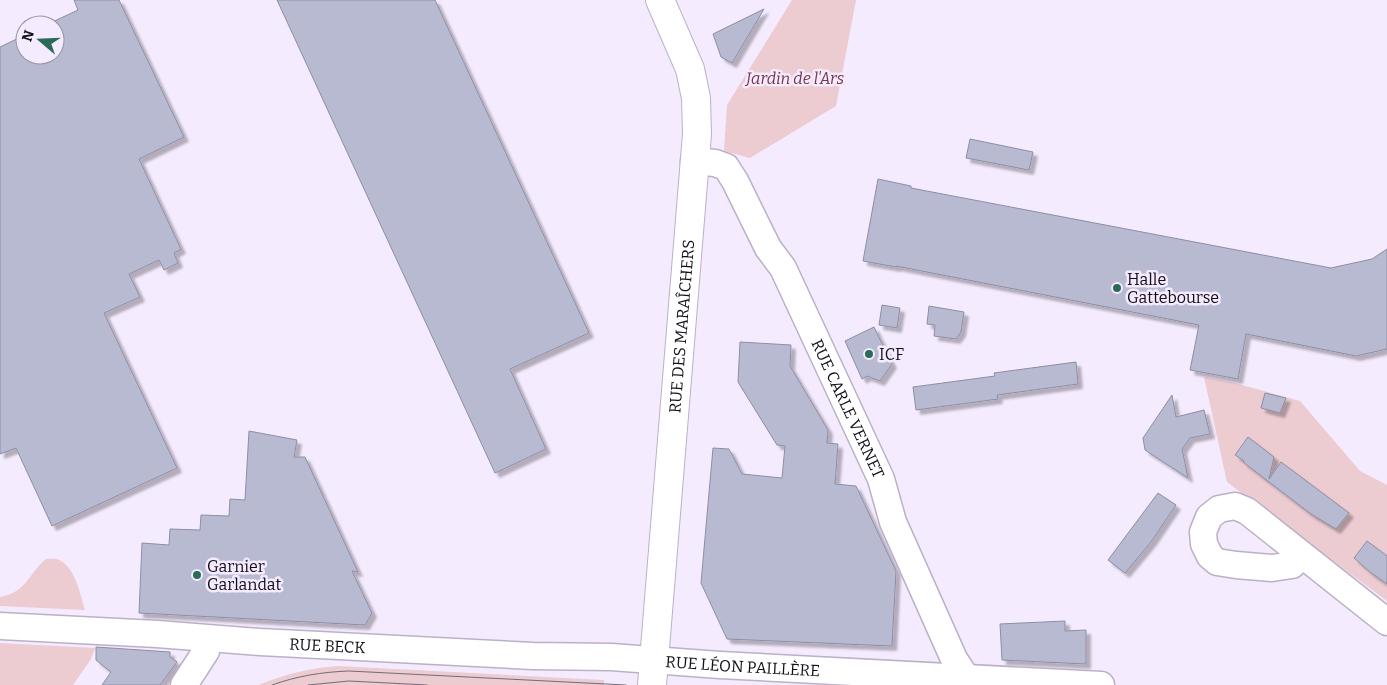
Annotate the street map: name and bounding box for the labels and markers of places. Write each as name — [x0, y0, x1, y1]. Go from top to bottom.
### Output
place label: Halle Gattebourse — [1127, 270, 1219, 307]
marker: Halle Gattebourse — [1111, 282, 1123, 294]
place label: ICF — [879, 345, 904, 364]
marker: ICF — [863, 348, 875, 360]
place label: Garnier Garlandat — [207, 557, 281, 594]
marker: Garnier Garlandat — [191, 569, 203, 581]

